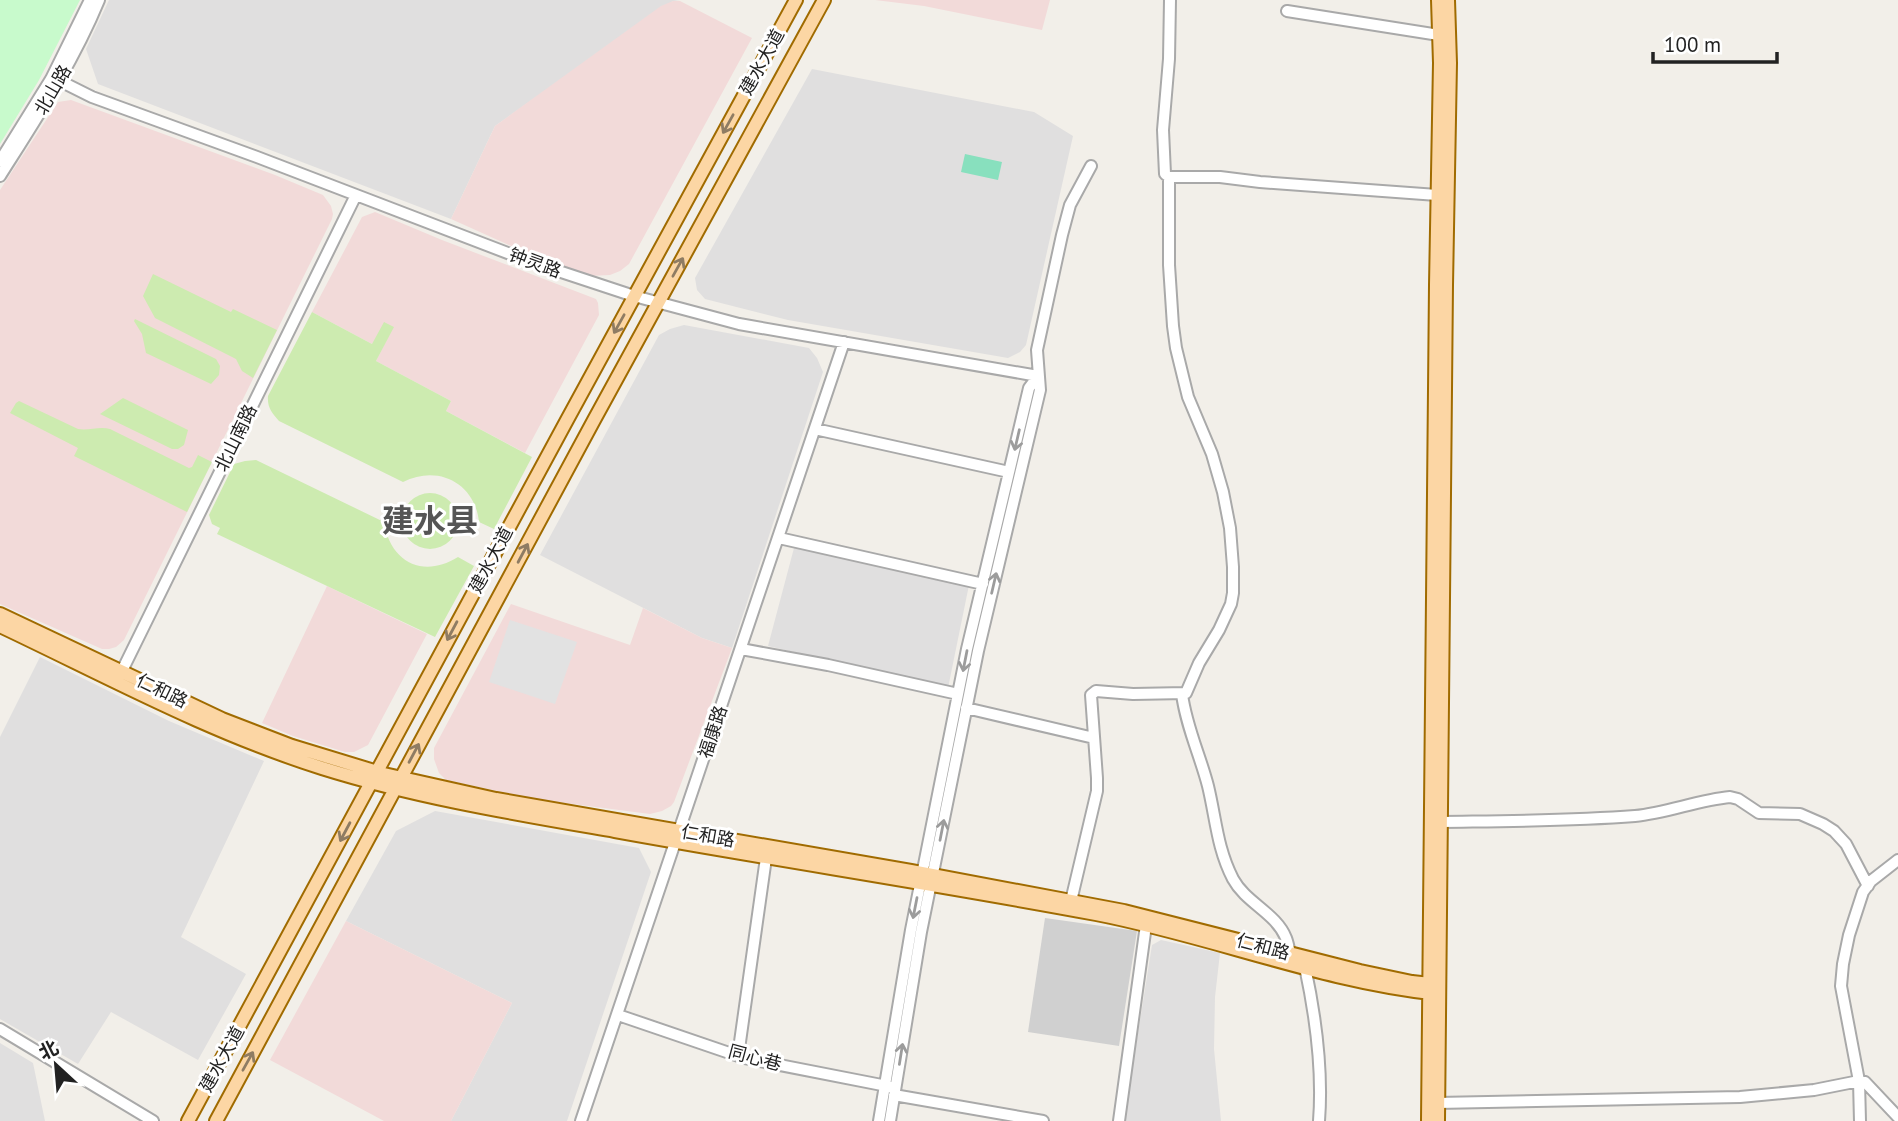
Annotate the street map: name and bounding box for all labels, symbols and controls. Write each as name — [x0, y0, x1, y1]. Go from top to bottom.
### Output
scale bar — [1653, 21, 1777, 65]
street label: 建水大道 — [734, 25, 789, 99]
text: 100 m — [1664, 31, 1721, 58]
street label: 北山路 — [29, 61, 76, 119]
one-way arrow — [721, 113, 734, 134]
street label: 钟灵路 — [506, 242, 564, 283]
one-way arrow — [671, 257, 685, 277]
one-way arrow — [612, 313, 625, 334]
street label: 北山南路 — [209, 400, 262, 475]
one-way arrow — [1010, 428, 1023, 451]
district label: 建水县 — [382, 499, 478, 541]
street label: 建水大道 — [464, 523, 518, 597]
one-way arrow — [516, 543, 530, 564]
one-way arrow — [988, 572, 1001, 595]
one-way arrow — [445, 621, 459, 641]
one-way arrow — [957, 649, 971, 672]
street label: 仁和路 — [133, 668, 192, 713]
street label: 福康路 — [693, 703, 732, 761]
one-way arrow — [408, 743, 422, 764]
street label: 仁和路 — [680, 819, 737, 852]
one-way arrow — [935, 819, 949, 842]
one-way arrow — [337, 821, 351, 842]
one-way arrow — [908, 896, 922, 919]
street label: 仁和路 — [1234, 928, 1292, 965]
street label: 建水大道 — [194, 1022, 249, 1096]
north arrow — [21, 1030, 91, 1100]
text: 北 — [35, 1035, 62, 1065]
street label: 同心巷 — [726, 1039, 784, 1076]
one-way arrow — [895, 1043, 908, 1066]
one-way arrow — [242, 1051, 255, 1072]

